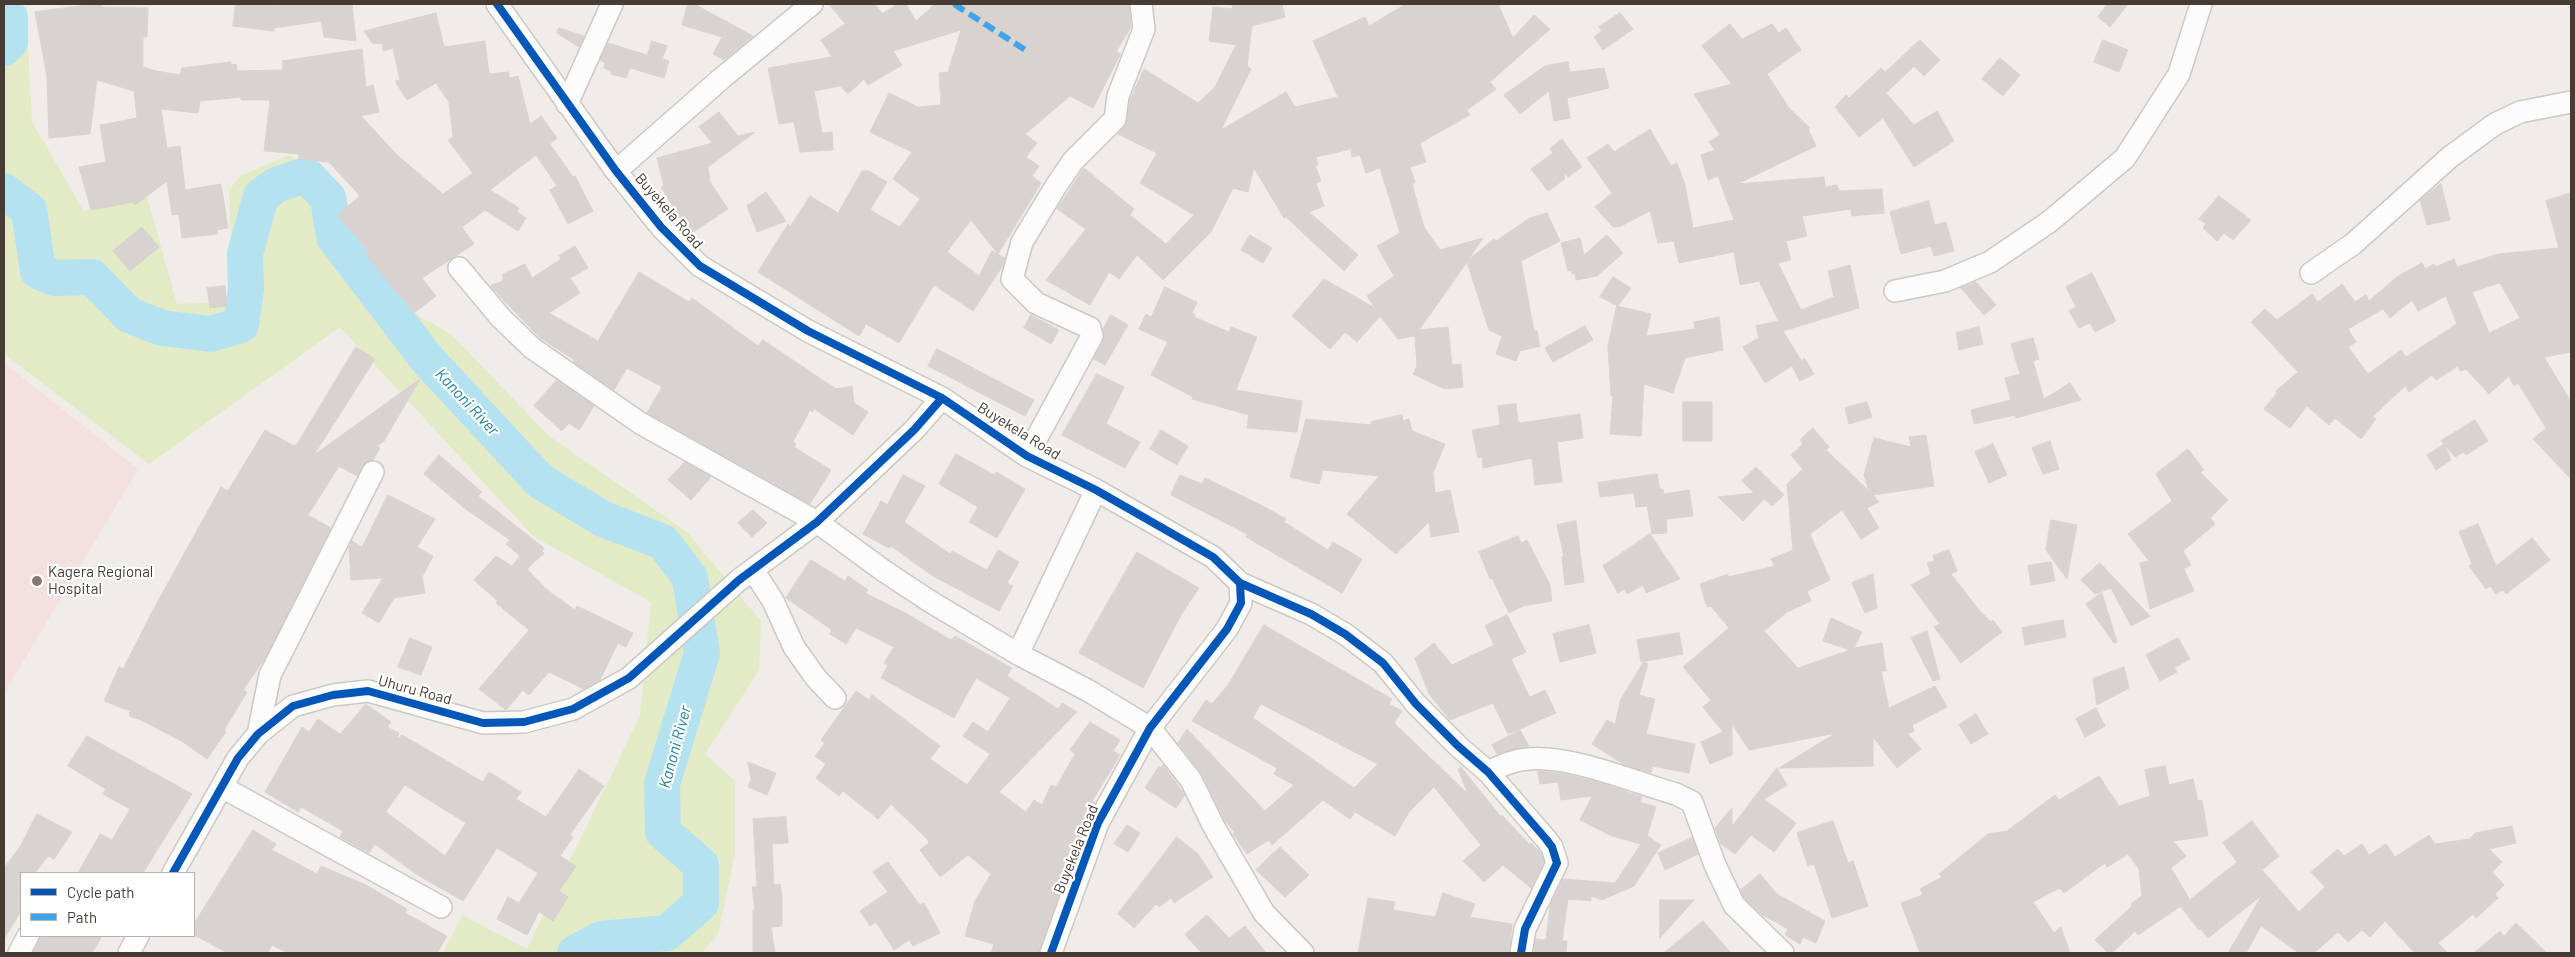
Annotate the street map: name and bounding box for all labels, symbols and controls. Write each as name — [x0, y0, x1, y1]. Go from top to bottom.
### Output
street label: Buyekela Road — [631, 169, 707, 253]
water label: Kanoni River — [431, 365, 503, 439]
street label: Buyekela Road — [974, 398, 1064, 464]
place label: Kagera Regional Hospital — [48, 563, 153, 598]
marker: Kagera Regional Hospital — [30, 574, 44, 588]
street label: Uhuru Road — [376, 672, 454, 708]
water label: Kanoni River — [655, 704, 695, 790]
street label: Buyekela Road — [1050, 802, 1102, 896]
legend — [20, 872, 195, 937]
text: Cycle path — [67, 883, 134, 901]
text: Path — [67, 908, 97, 926]

